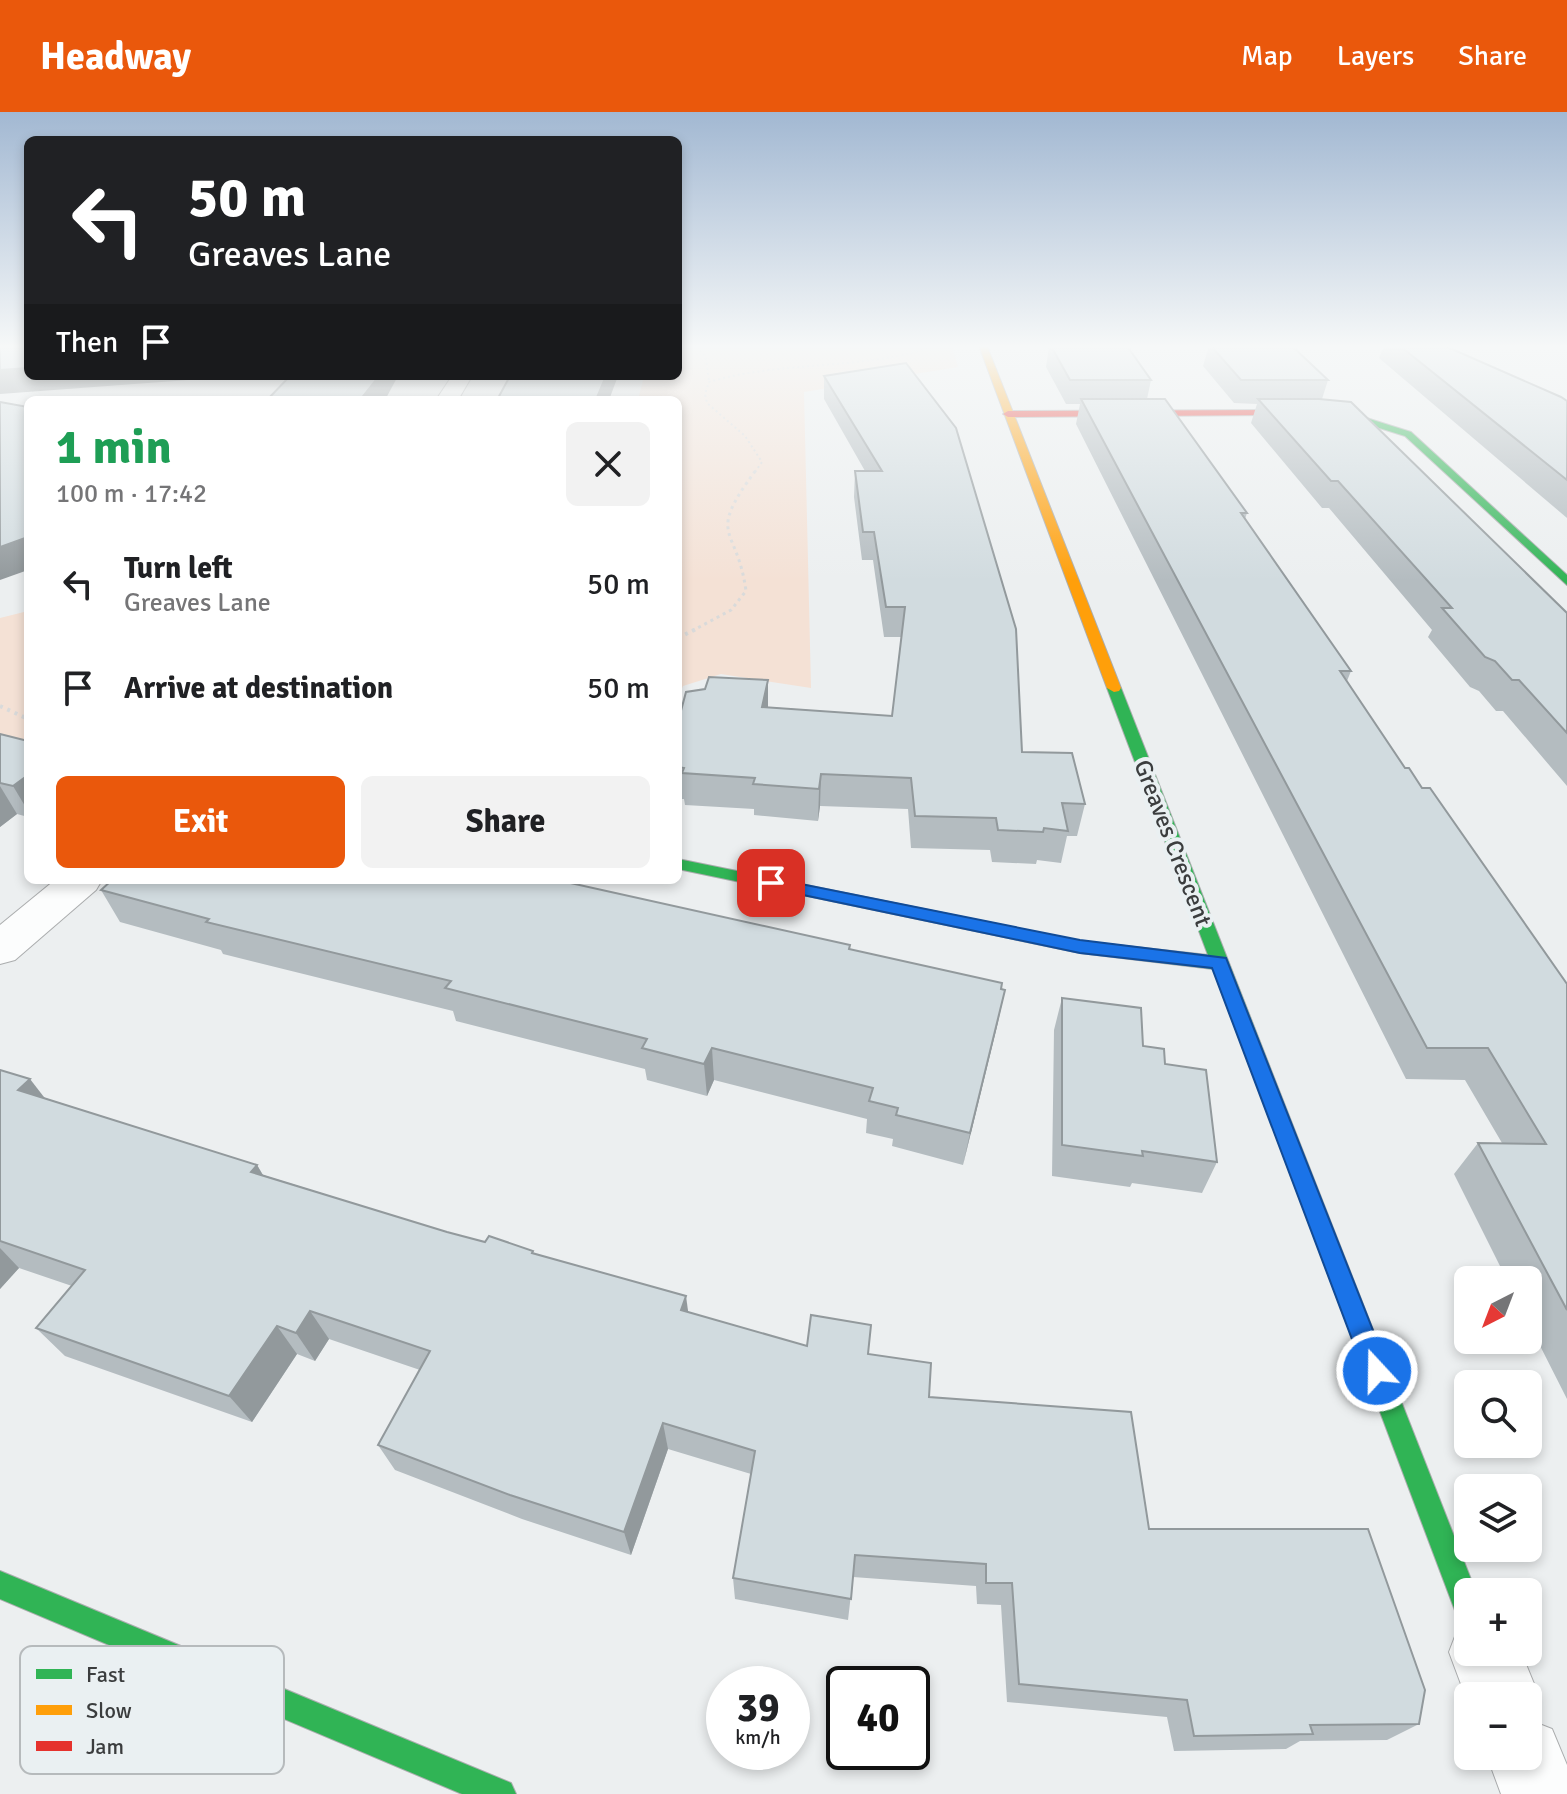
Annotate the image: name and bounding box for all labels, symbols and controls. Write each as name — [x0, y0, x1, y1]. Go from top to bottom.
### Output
text: Headway — [40, 33, 191, 80]
text: Map — [1241, 39, 1293, 73]
text: Layers — [1337, 39, 1414, 73]
text: Share — [1458, 39, 1527, 73]
text: 50 m — [188, 163, 306, 232]
icon: left — [56, 168, 160, 272]
text: Greaves Lane — [188, 232, 391, 277]
icon: arrive — [134, 320, 178, 364]
text: Then — [56, 324, 118, 361]
text: 1 min — [56, 418, 172, 477]
button: close — [566, 422, 650, 506]
text: 100 m · 17:42 — [56, 478, 207, 510]
text: Turn left — [124, 550, 233, 587]
icon: left — [56, 562, 100, 606]
text: 50 m — [587, 566, 650, 603]
text: Greaves Lane — [124, 587, 271, 619]
icon: arrive — [56, 666, 100, 710]
text: Arrive at destination — [124, 670, 393, 707]
text: 50 m — [587, 670, 650, 707]
street label: Greaves Crescent — [1127, 755, 1219, 931]
button: Exit — [56, 776, 345, 868]
button: Share — [361, 776, 650, 868]
pin — [737, 849, 805, 917]
icon: arrive — [749, 861, 793, 905]
north arrow — [1454, 1266, 1542, 1354]
map controls — [1454, 1266, 1542, 1770]
position arrow — [1335, 1329, 1419, 1413]
button: search — [1454, 1370, 1542, 1458]
button: layers — [1454, 1474, 1542, 1562]
button: + — [1454, 1578, 1542, 1666]
legend — [20, 1646, 284, 1774]
text: Fast — [86, 1661, 126, 1688]
speed limit sign: 40 — [826, 1666, 930, 1770]
button: − — [1454, 1682, 1542, 1770]
text: 39 — [736, 1683, 780, 1733]
text: Slow — [86, 1697, 132, 1724]
text: km/h — [735, 1725, 781, 1750]
text: Jam — [86, 1733, 124, 1760]

